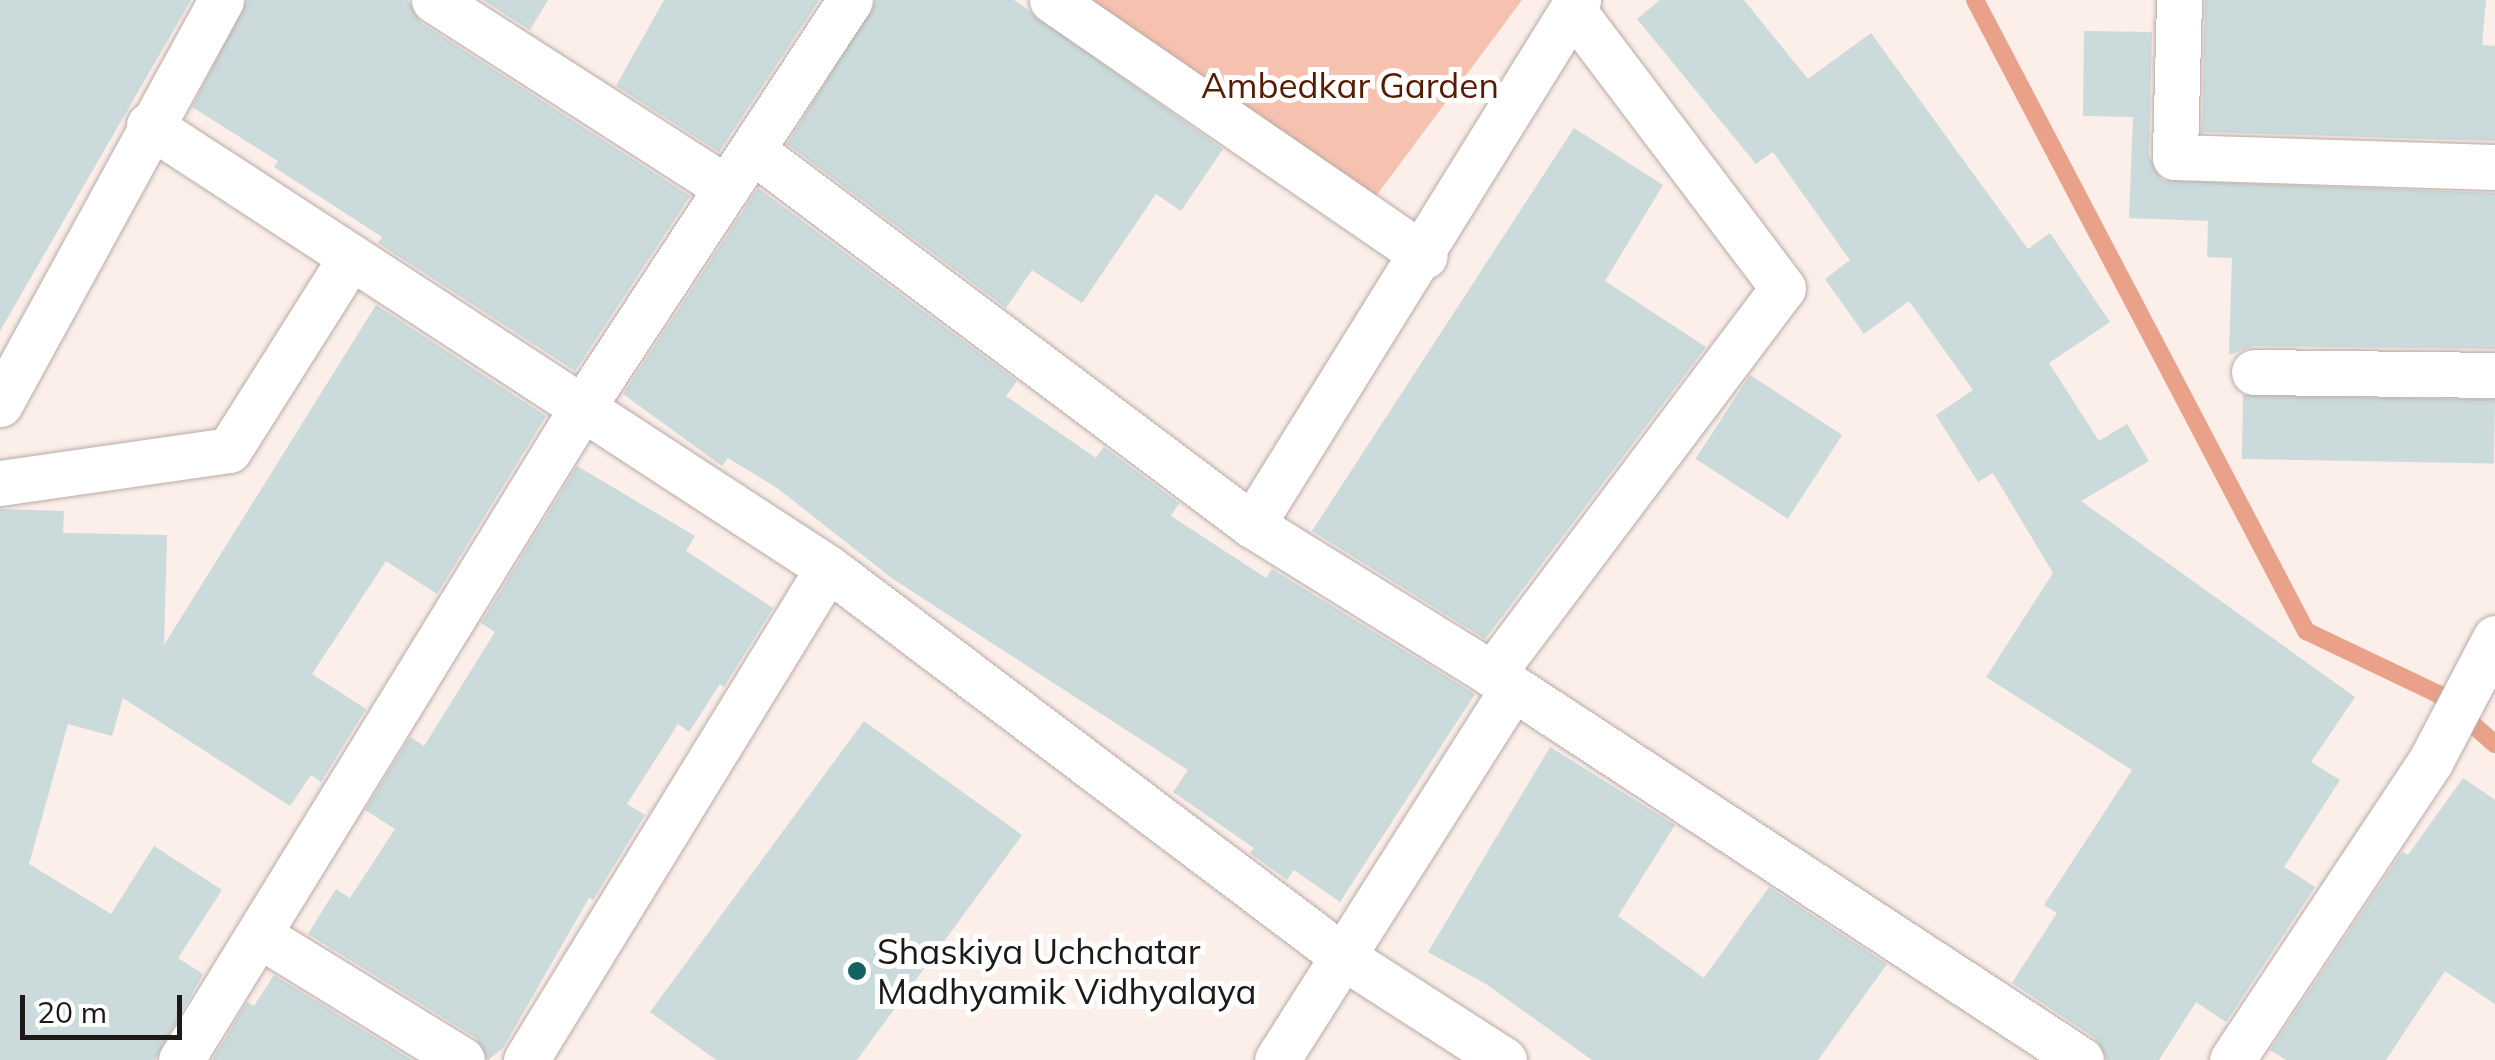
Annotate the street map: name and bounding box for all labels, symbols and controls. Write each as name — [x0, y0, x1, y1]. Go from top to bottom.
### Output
park label: Ambedkar Garden — [1201, 64, 1499, 106]
place label: Shaskiya Uchchatar Madhyamik Vidhyalaya — [877, 930, 1257, 1012]
marker: Shaskiya Uchchatar Madhyamik Vidhyalaya — [846, 960, 868, 982]
scale bar — [25, 975, 188, 1037]
text: 20 m — [37, 993, 107, 1031]

